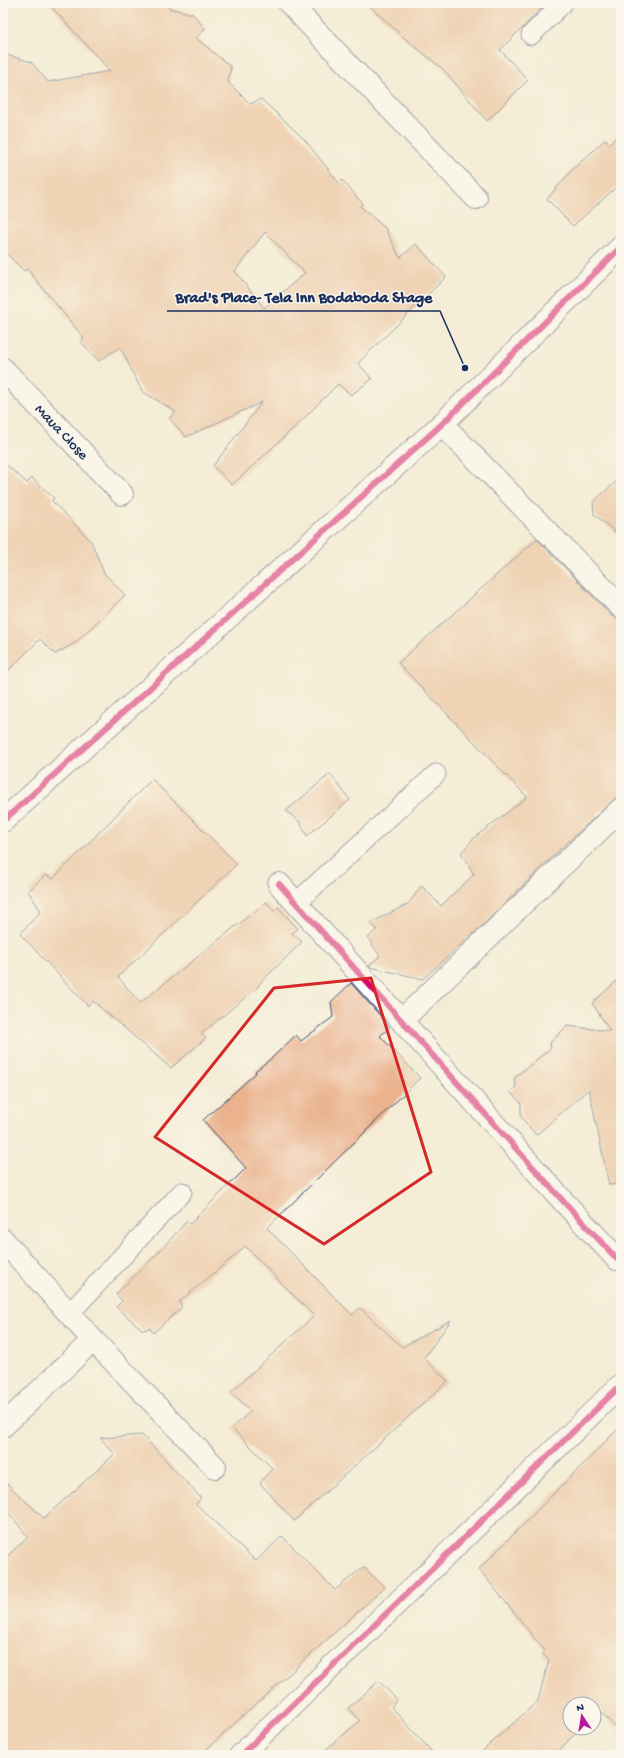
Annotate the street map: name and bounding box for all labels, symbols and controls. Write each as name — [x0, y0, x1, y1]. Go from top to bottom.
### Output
callout: Brad's Place- Tela Inn Bodaboda Stage — [167, 283, 440, 311]
text: Brad's Place- Tela Inn Bodaboda Stage — [175, 290, 433, 309]
street label: Maua Close — [30, 401, 92, 464]
north arrow — [562, 1696, 602, 1736]
text: N — [576, 1702, 585, 1715]

